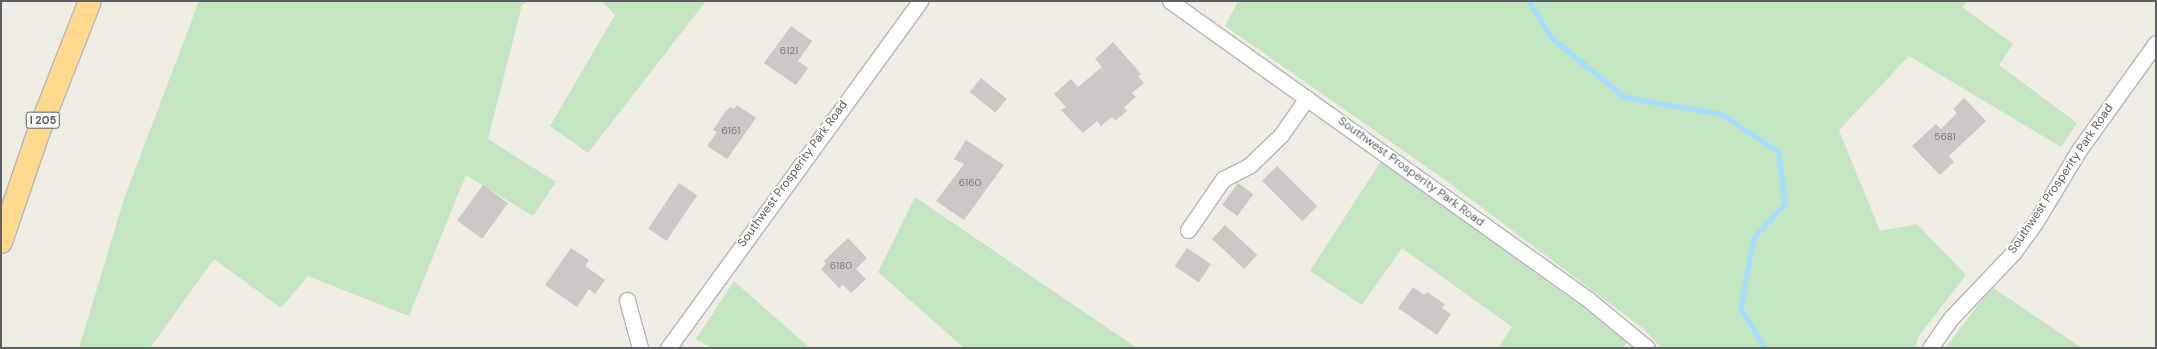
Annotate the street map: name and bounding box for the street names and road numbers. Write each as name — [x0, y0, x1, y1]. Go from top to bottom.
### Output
street label: Southwest Prosperity Park Road — [735, 98, 851, 250]
street label: Southwest Prosperity Park Road — [2005, 101, 2117, 257]
road number: I 205 — [25, 111, 61, 129]
street label: Southwest Prosperity Park Road — [1335, 114, 1487, 230]

